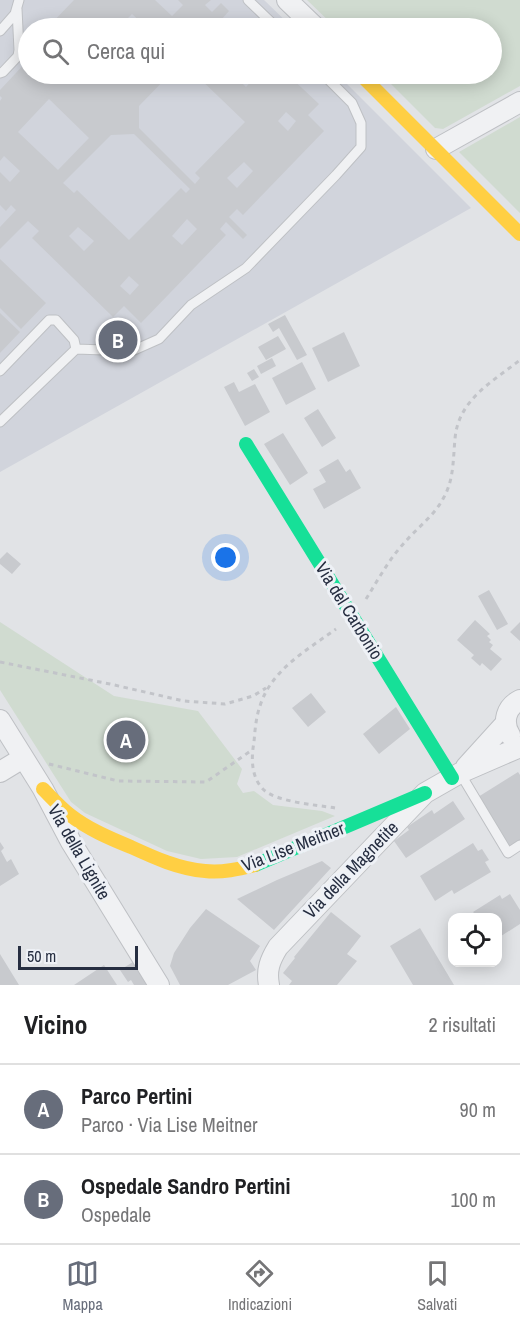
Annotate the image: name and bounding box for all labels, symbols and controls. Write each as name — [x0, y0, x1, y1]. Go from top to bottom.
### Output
search box — [18, 18, 502, 84]
icon: search — [39, 35, 72, 68]
text: Cerca qui — [87, 36, 165, 66]
pin: B — [98, 318, 138, 362]
your location — [211, 543, 240, 572]
street label: Via del Carbonio — [310, 557, 389, 664]
pin: A — [106, 718, 146, 762]
street label: Via della Lignite — [42, 799, 117, 904]
street label: Via Lise Meitner — [238, 815, 348, 878]
street label: Via della Magnetite — [298, 815, 404, 924]
map controls — [448, 913, 502, 967]
button: locate — [448, 913, 502, 967]
scale bar — [18, 943, 138, 970]
text: 50 m — [27, 945, 56, 967]
text: Vicino — [24, 1007, 88, 1042]
text: 2 risultati — [429, 1011, 496, 1038]
text: Parco Pertini — [81, 1081, 192, 1111]
text: A — [38, 1096, 49, 1123]
text: 90 m — [460, 1096, 496, 1123]
text: Parco · Via Lise Meitner — [81, 1111, 258, 1138]
text: Ospedale Sandro Pertini — [81, 1171, 291, 1201]
text: B — [38, 1186, 49, 1213]
text: 100 m — [450, 1186, 496, 1213]
text: Ospedale — [81, 1201, 151, 1228]
tab: Mappa — [63, 1257, 103, 1315]
tab: Indicazioni — [228, 1257, 292, 1315]
tab: Salvati — [417, 1257, 457, 1315]

